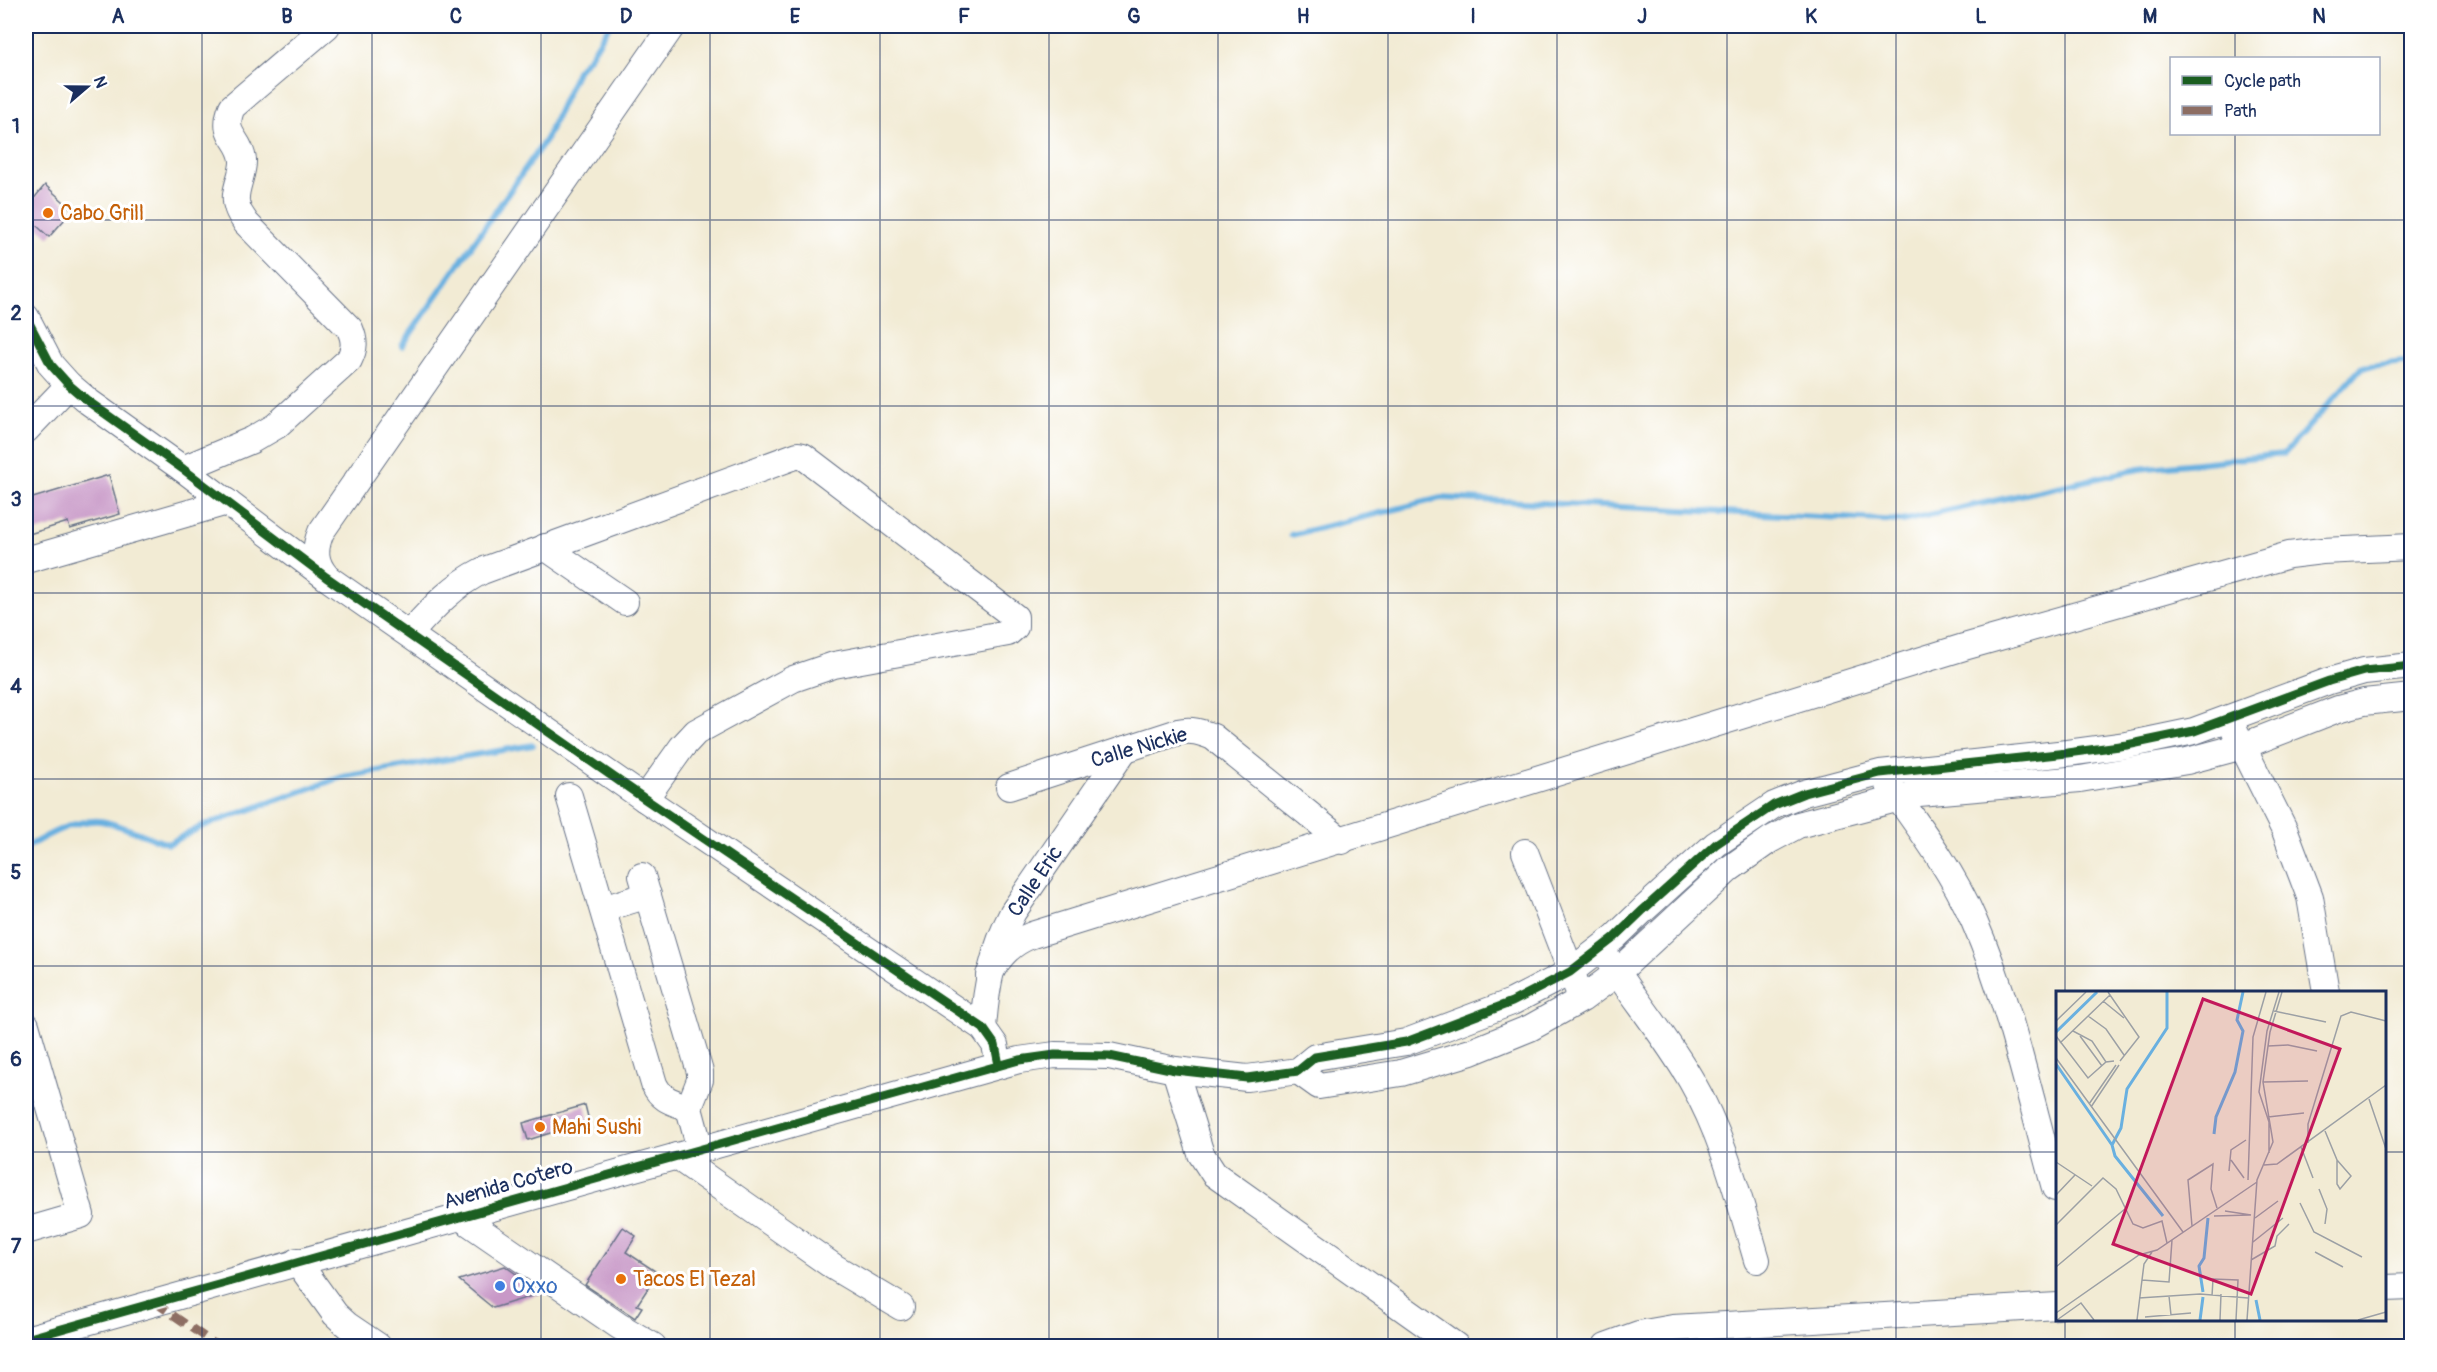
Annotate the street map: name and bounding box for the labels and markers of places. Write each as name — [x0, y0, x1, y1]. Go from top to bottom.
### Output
place label: Cabo Grill — [60, 200, 144, 227]
marker: Cabo Grill — [41, 206, 55, 220]
place label: Mahi Sushi — [552, 1114, 641, 1141]
marker: Mahi Sushi — [533, 1120, 547, 1134]
place label: Tacos El Tezal — [633, 1266, 756, 1293]
marker: Tacos El Tezal — [614, 1272, 628, 1286]
place label: Oxxo — [512, 1273, 558, 1300]
marker: Oxxo — [493, 1279, 507, 1293]

